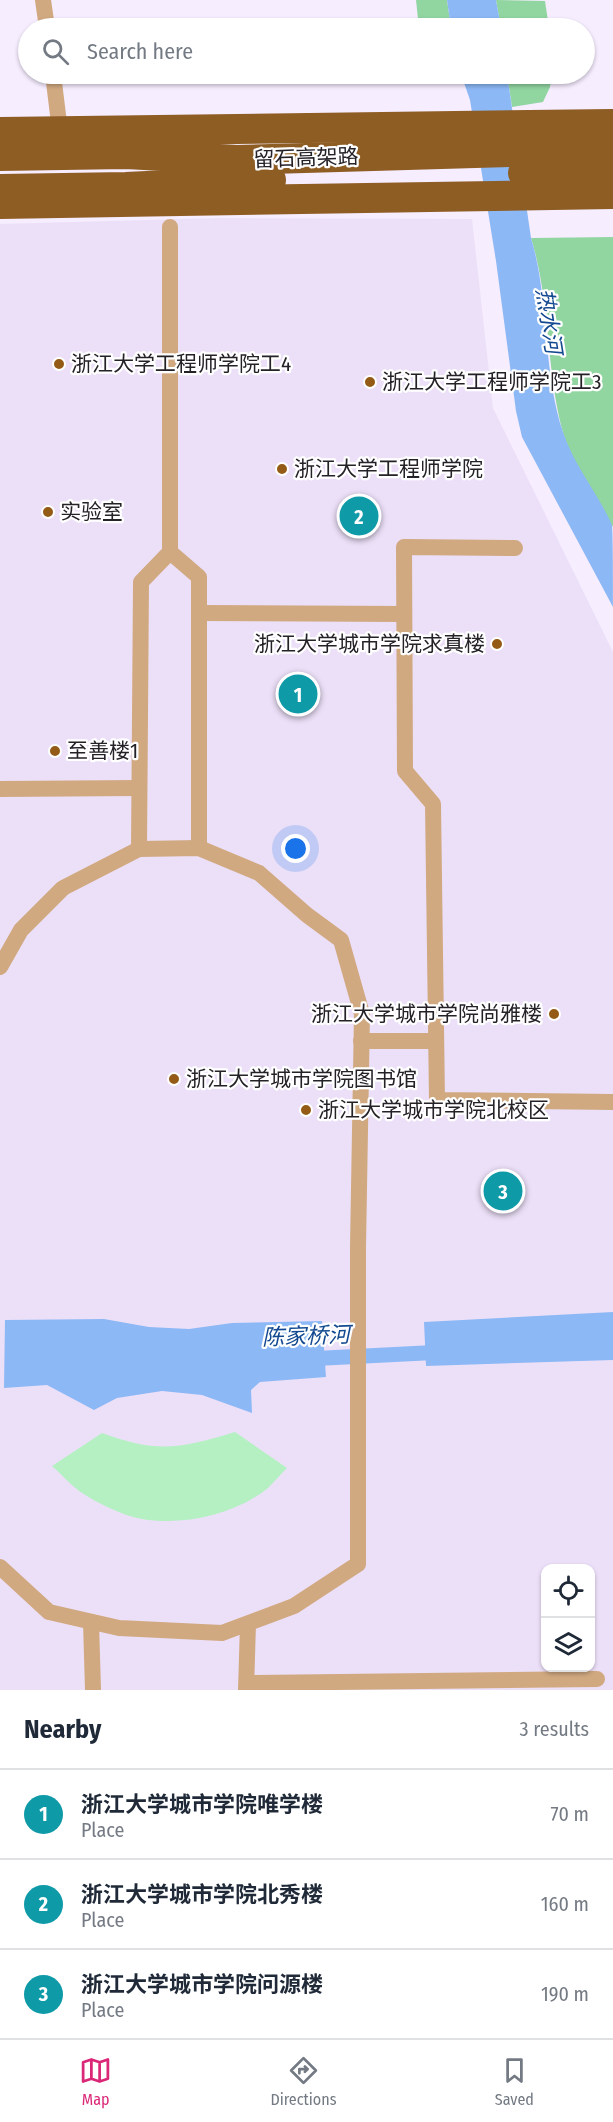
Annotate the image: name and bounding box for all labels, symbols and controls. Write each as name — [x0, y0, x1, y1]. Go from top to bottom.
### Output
search box — [18, 18, 595, 84]
icon: search — [39, 35, 72, 68]
text: Search here — [87, 38, 193, 65]
street label: 留石高架路 — [253, 143, 359, 173]
water label: 热水河 — [531, 286, 568, 360]
place label: 浙江大学工程师学院工4 — [71, 351, 291, 377]
marker: 浙江大学工程师学院工4 — [52, 357, 66, 371]
place label: 浙江大学工程师学院工3 — [382, 369, 601, 395]
marker: 浙江大学工程师学院工3 — [363, 375, 377, 389]
place label: 浙江大学工程师学院 — [294, 456, 483, 482]
marker: 浙江大学工程师学院 — [275, 462, 289, 476]
pin: 2 — [340, 494, 378, 538]
place label: 实验室 — [60, 499, 123, 525]
marker: 实验室 — [41, 505, 55, 519]
place label: 浙江大学城市学院求真楼 — [254, 631, 485, 657]
marker: 浙江大学城市学院求真楼 — [490, 637, 504, 651]
pin: 1 — [278, 672, 318, 716]
place label: 至善楼1 — [67, 738, 138, 764]
marker: 至善楼1 — [48, 744, 62, 758]
your location — [281, 834, 310, 863]
place label: 浙江大学城市学院尚雅楼 — [311, 1001, 542, 1027]
marker: 浙江大学城市学院尚雅楼 — [547, 1007, 561, 1021]
place label: 浙江大学城市学院图书馆 — [186, 1066, 417, 1092]
marker: 浙江大学城市学院图书馆 — [167, 1072, 181, 1086]
place label: 浙江大学城市学院北校区 — [318, 1097, 549, 1123]
marker: 浙江大学城市学院北校区 — [299, 1103, 313, 1117]
pin: 3 — [484, 1168, 522, 1214]
water label: 陈家桥河 — [262, 1321, 354, 1351]
map controls — [541, 1564, 595, 1672]
button: locate — [541, 1564, 595, 1618]
button: layers — [541, 1618, 595, 1672]
text: Nearby — [24, 1714, 101, 1745]
text: 3 results — [520, 1717, 589, 1741]
text: 浙江大学城市学院唯学楼 — [81, 1791, 323, 1818]
text: 1 — [39, 1802, 48, 1826]
text: 70 m — [551, 1802, 589, 1826]
text: Place — [81, 1818, 124, 1842]
text: 浙江大学城市学院北秀楼 — [81, 1881, 323, 1908]
text: 2 — [39, 1892, 48, 1916]
text: 160 m — [541, 1892, 589, 1916]
text: Place — [81, 1908, 124, 1932]
text: 浙江大学城市学院问源楼 — [81, 1971, 323, 1998]
text: 3 — [39, 1982, 48, 2006]
text: 190 m — [541, 1982, 589, 2006]
text: Place — [81, 1998, 124, 2022]
tab: Map — [79, 2054, 112, 2109]
tab: Directions — [270, 2054, 337, 2109]
tab: Saved — [495, 2054, 534, 2109]

